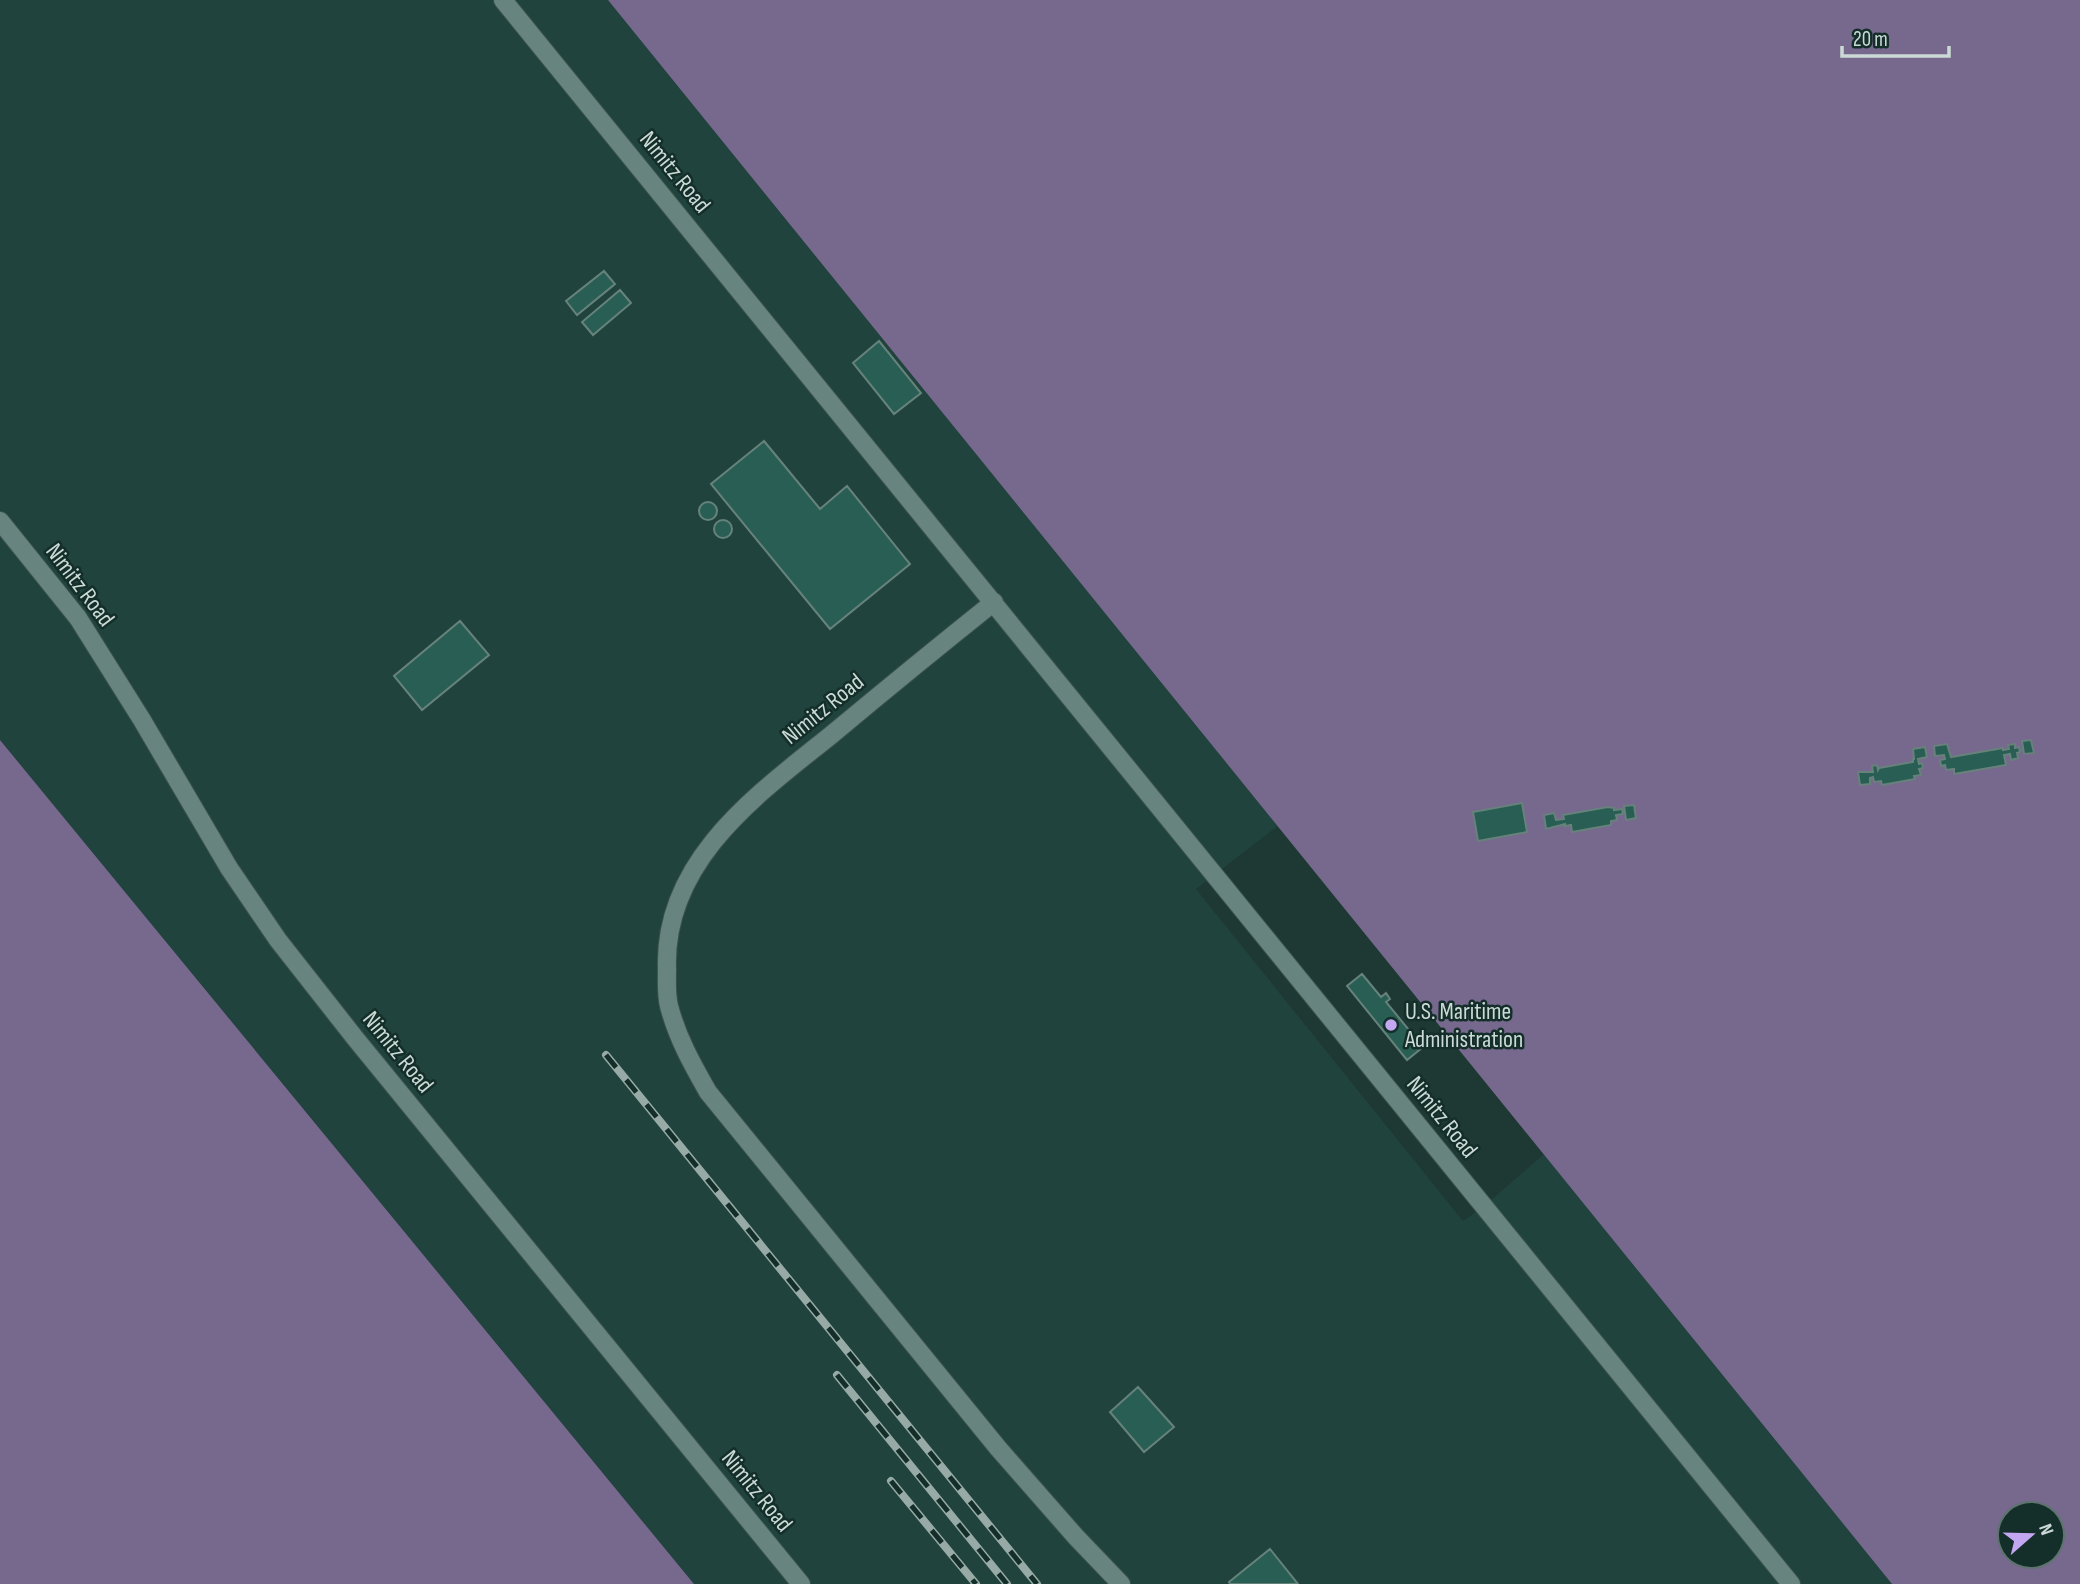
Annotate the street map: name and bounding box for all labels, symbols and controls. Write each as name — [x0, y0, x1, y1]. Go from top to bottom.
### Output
scale bar — [1842, 14, 1949, 58]
text: 20 m — [1853, 27, 1888, 52]
street label: Nimitz Road — [633, 125, 717, 219]
street label: Nimitz Road — [39, 538, 121, 632]
street label: Nimitz Road — [776, 667, 870, 751]
place label: U.S. Maritime Administration — [1404, 997, 1523, 1054]
street label: Nimitz Road — [356, 1005, 440, 1099]
marker: U.S. Maritime Administration — [1383, 1017, 1399, 1033]
street label: Nimitz Road — [1400, 1070, 1484, 1164]
street label: Nimitz Road — [715, 1444, 799, 1538]
north arrow — [1996, 1500, 2066, 1570]
text: N — [2033, 1521, 2058, 1538]

